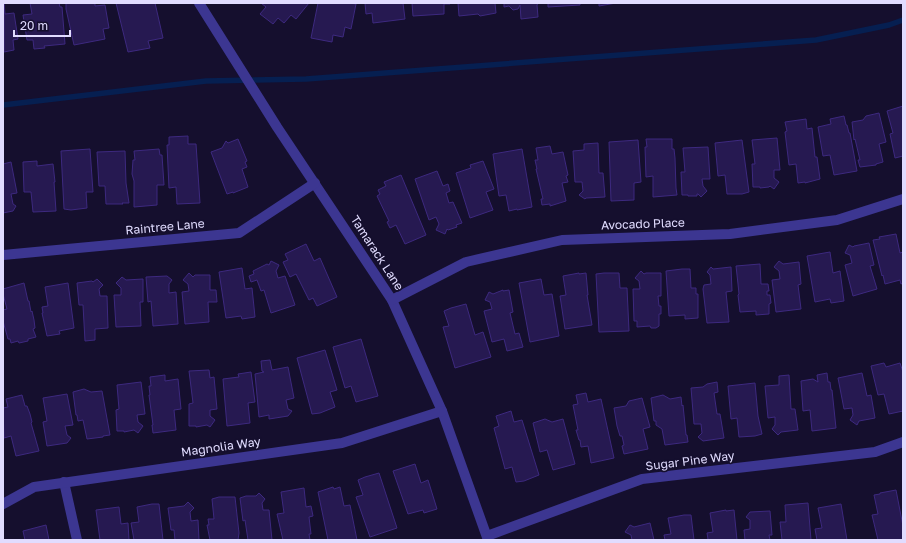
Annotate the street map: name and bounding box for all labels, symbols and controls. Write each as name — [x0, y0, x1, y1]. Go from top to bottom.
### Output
scale bar — [14, 12, 70, 38]
text: 20 m — [20, 18, 48, 33]
street label: Tamarack Lane — [348, 212, 407, 293]
street label: Avocado Place — [601, 215, 685, 232]
street label: Raintree Lane — [125, 216, 205, 237]
street label: Magnolia Way — [180, 433, 262, 460]
street label: Sugar Pine Way — [645, 448, 736, 473]

